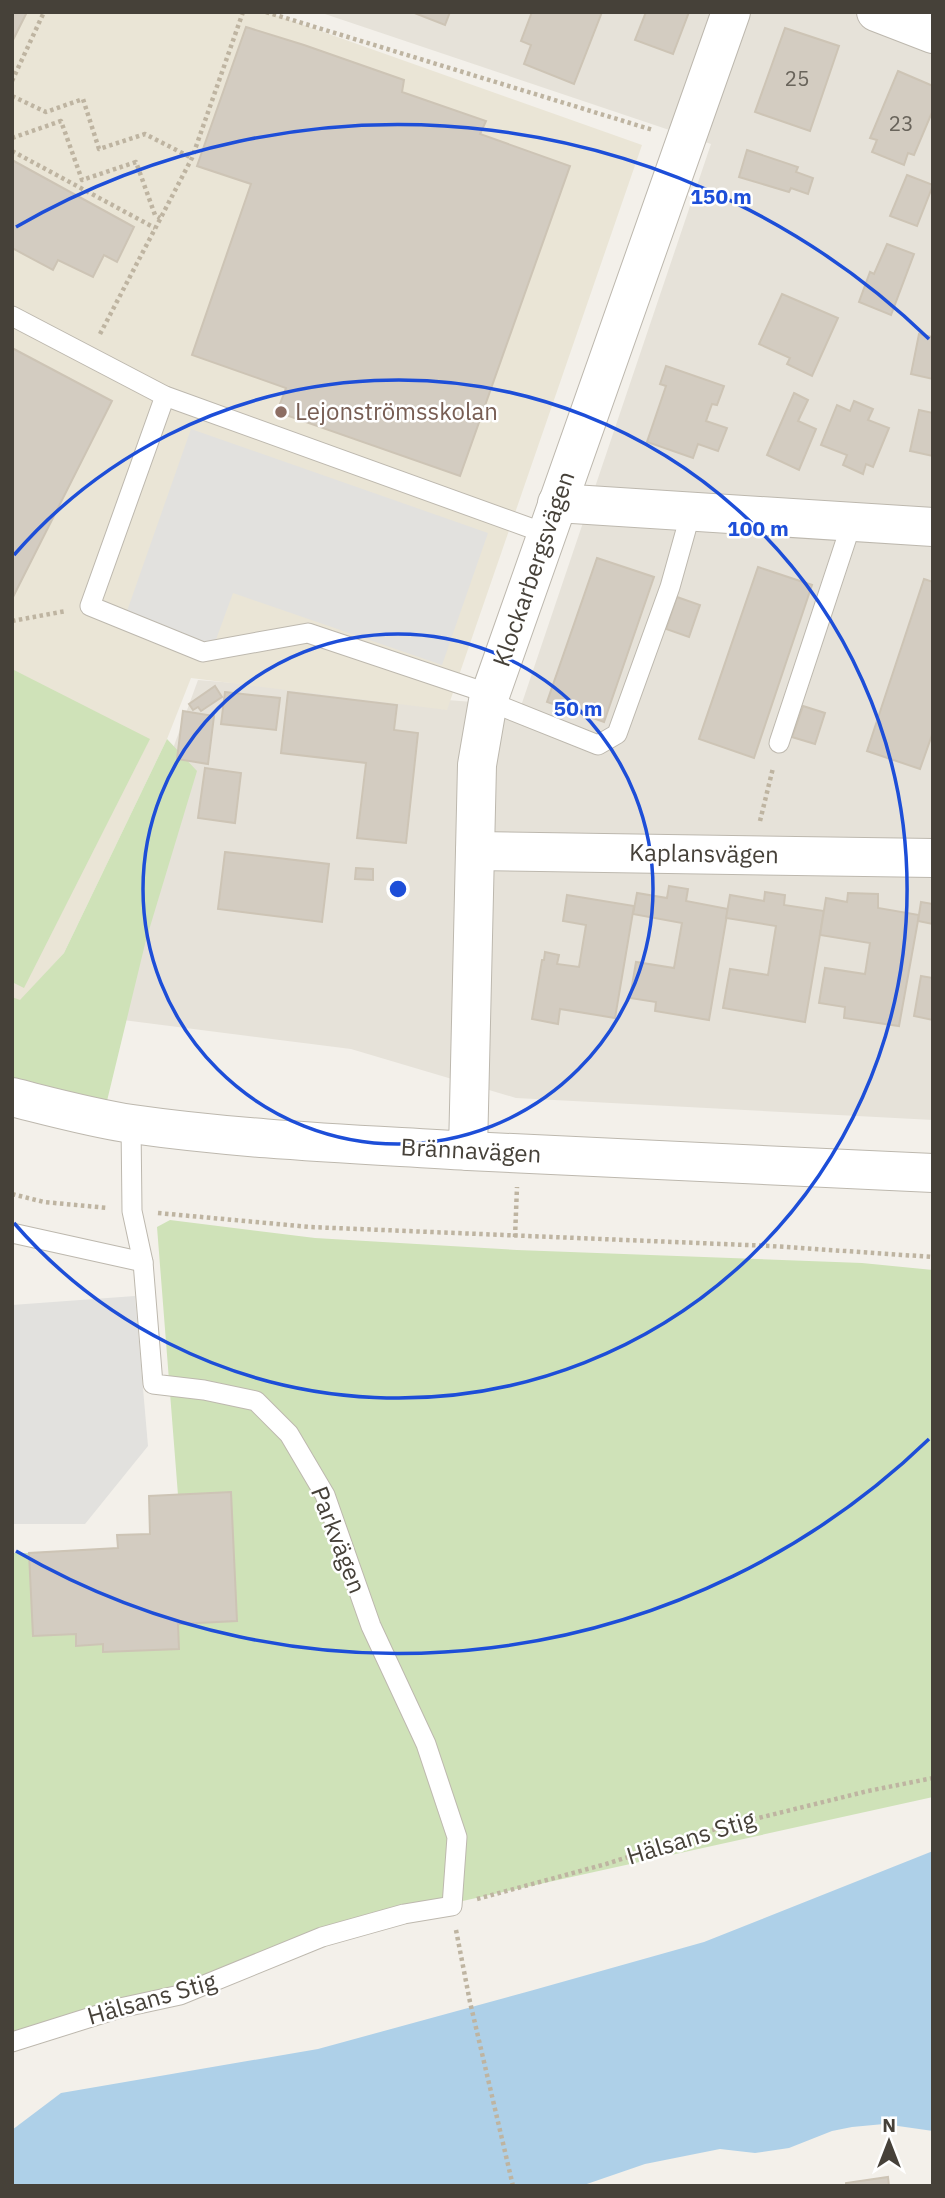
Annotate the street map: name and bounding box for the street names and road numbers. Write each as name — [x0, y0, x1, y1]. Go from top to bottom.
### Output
street label: Klockarbergsvägen — [485, 467, 581, 671]
street label: Kaplansvägen — [629, 836, 779, 870]
street label: Brännavägen — [400, 1130, 542, 1170]
street label: Parkvägen — [304, 1482, 374, 1598]
street label: Hälsans Stig — [623, 1802, 759, 1872]
street label: Hälsans Stig — [83, 1964, 220, 2032]

